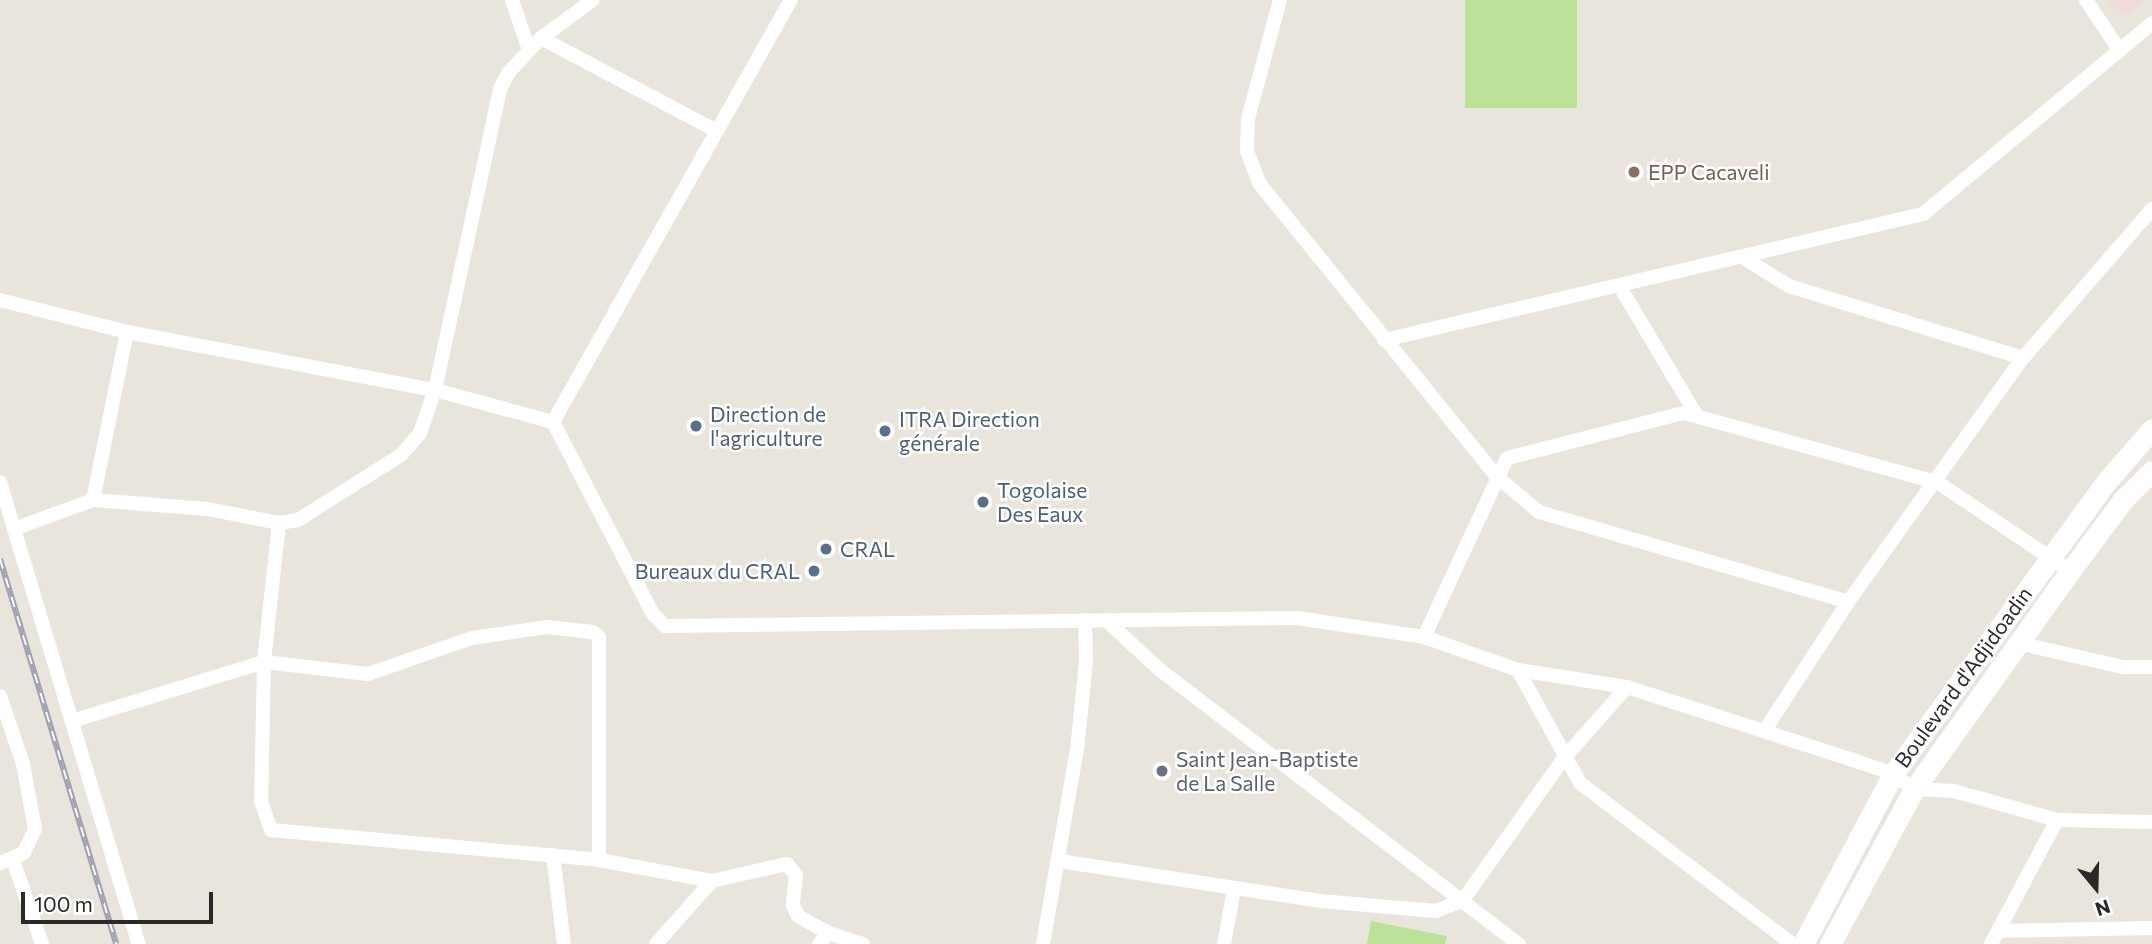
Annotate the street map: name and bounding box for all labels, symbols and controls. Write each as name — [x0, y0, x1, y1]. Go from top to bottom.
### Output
place label: EPP Cacaveli — [1648, 159, 1770, 185]
marker: EPP Cacaveli — [1626, 164, 1642, 180]
place label: Direction de l'agriculture — [710, 401, 826, 451]
place label: ITRA Direction générale — [899, 406, 1040, 456]
marker: Direction de l'agriculture — [688, 418, 704, 434]
marker: ITRA Direction générale — [877, 423, 893, 439]
place label: Togolaise Des Eaux — [997, 477, 1087, 527]
marker: Togolaise Des Eaux — [975, 494, 991, 510]
place label: CRAL — [840, 536, 895, 562]
marker: CRAL — [818, 541, 834, 557]
place label: Bureaux du CRAL — [635, 558, 800, 584]
marker: Bureaux du CRAL — [806, 563, 822, 579]
street label: Boulevard d'Adjidoadin — [1889, 582, 2037, 772]
place label: Saint Jean-Baptiste de La Salle — [1176, 746, 1358, 796]
marker: Saint Jean-Baptiste de La Salle — [1154, 763, 1170, 779]
north arrow — [2061, 853, 2131, 923]
scale bar — [24, 878, 217, 922]
text: 100 m — [34, 891, 93, 916]
text: N — [2093, 895, 2113, 922]

